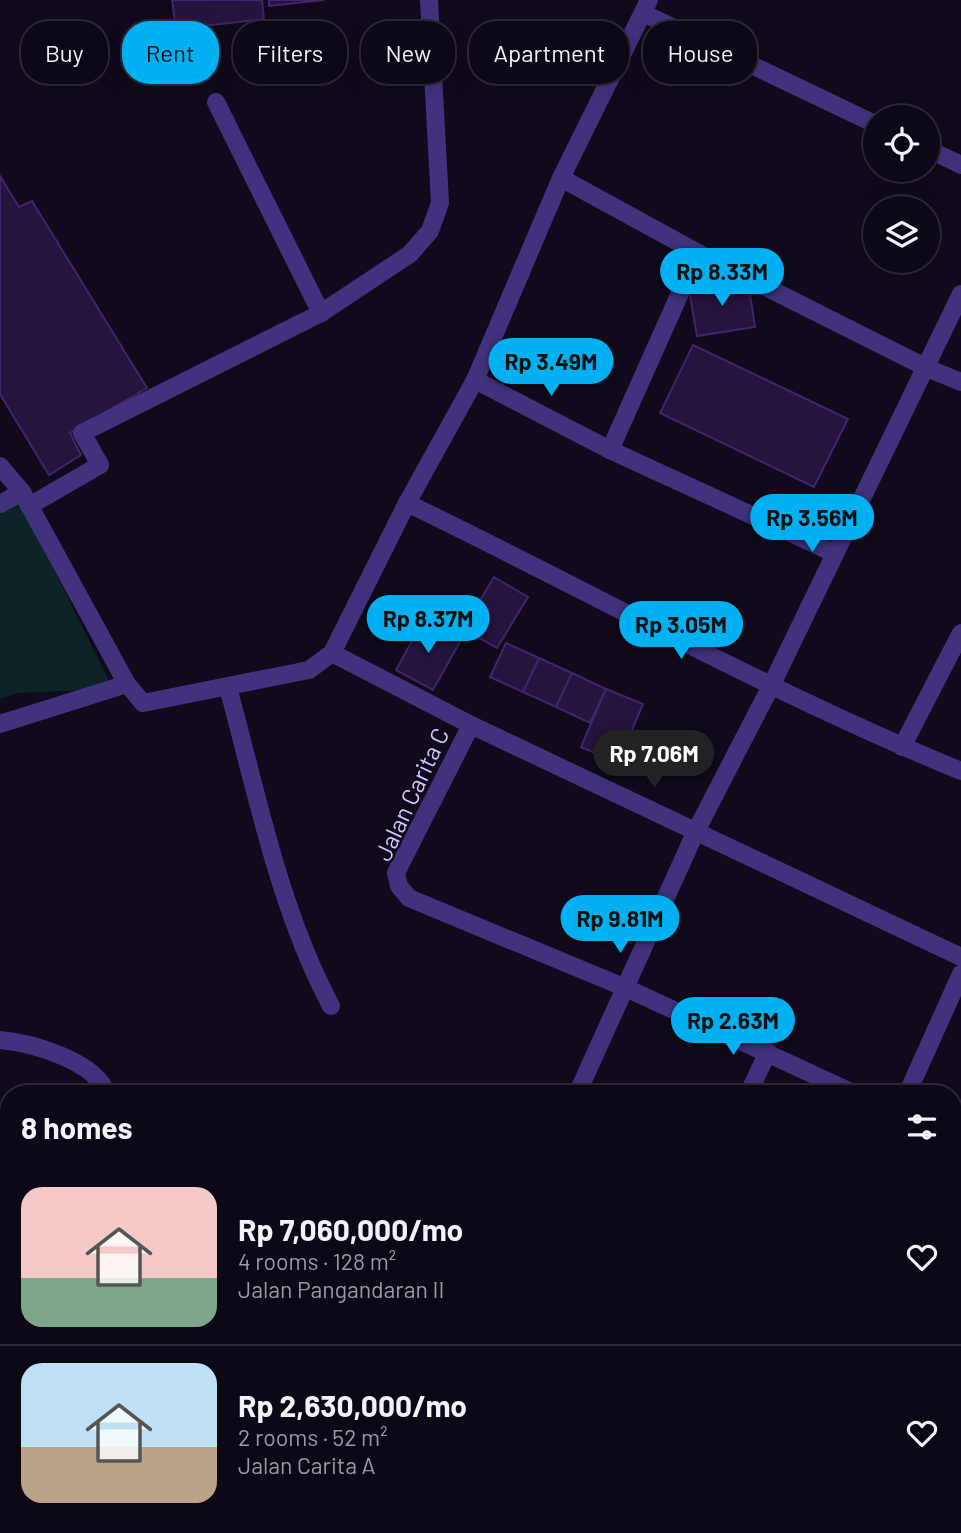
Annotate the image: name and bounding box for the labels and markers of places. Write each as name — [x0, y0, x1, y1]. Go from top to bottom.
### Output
pin: Rp 8.33M — [650, 248, 794, 308]
pin: Rp 3.49M — [479, 338, 623, 398]
pin: Rp 3.56M — [740, 494, 884, 554]
pin: Rp 8.37M — [356, 596, 500, 655]
pin: Rp 3.05M — [609, 602, 753, 661]
pin: Rp 7.06M — [582, 730, 726, 790]
pin: Rp 9.81M — [548, 895, 692, 955]
pin: Rp 2.63M — [661, 998, 805, 1057]

